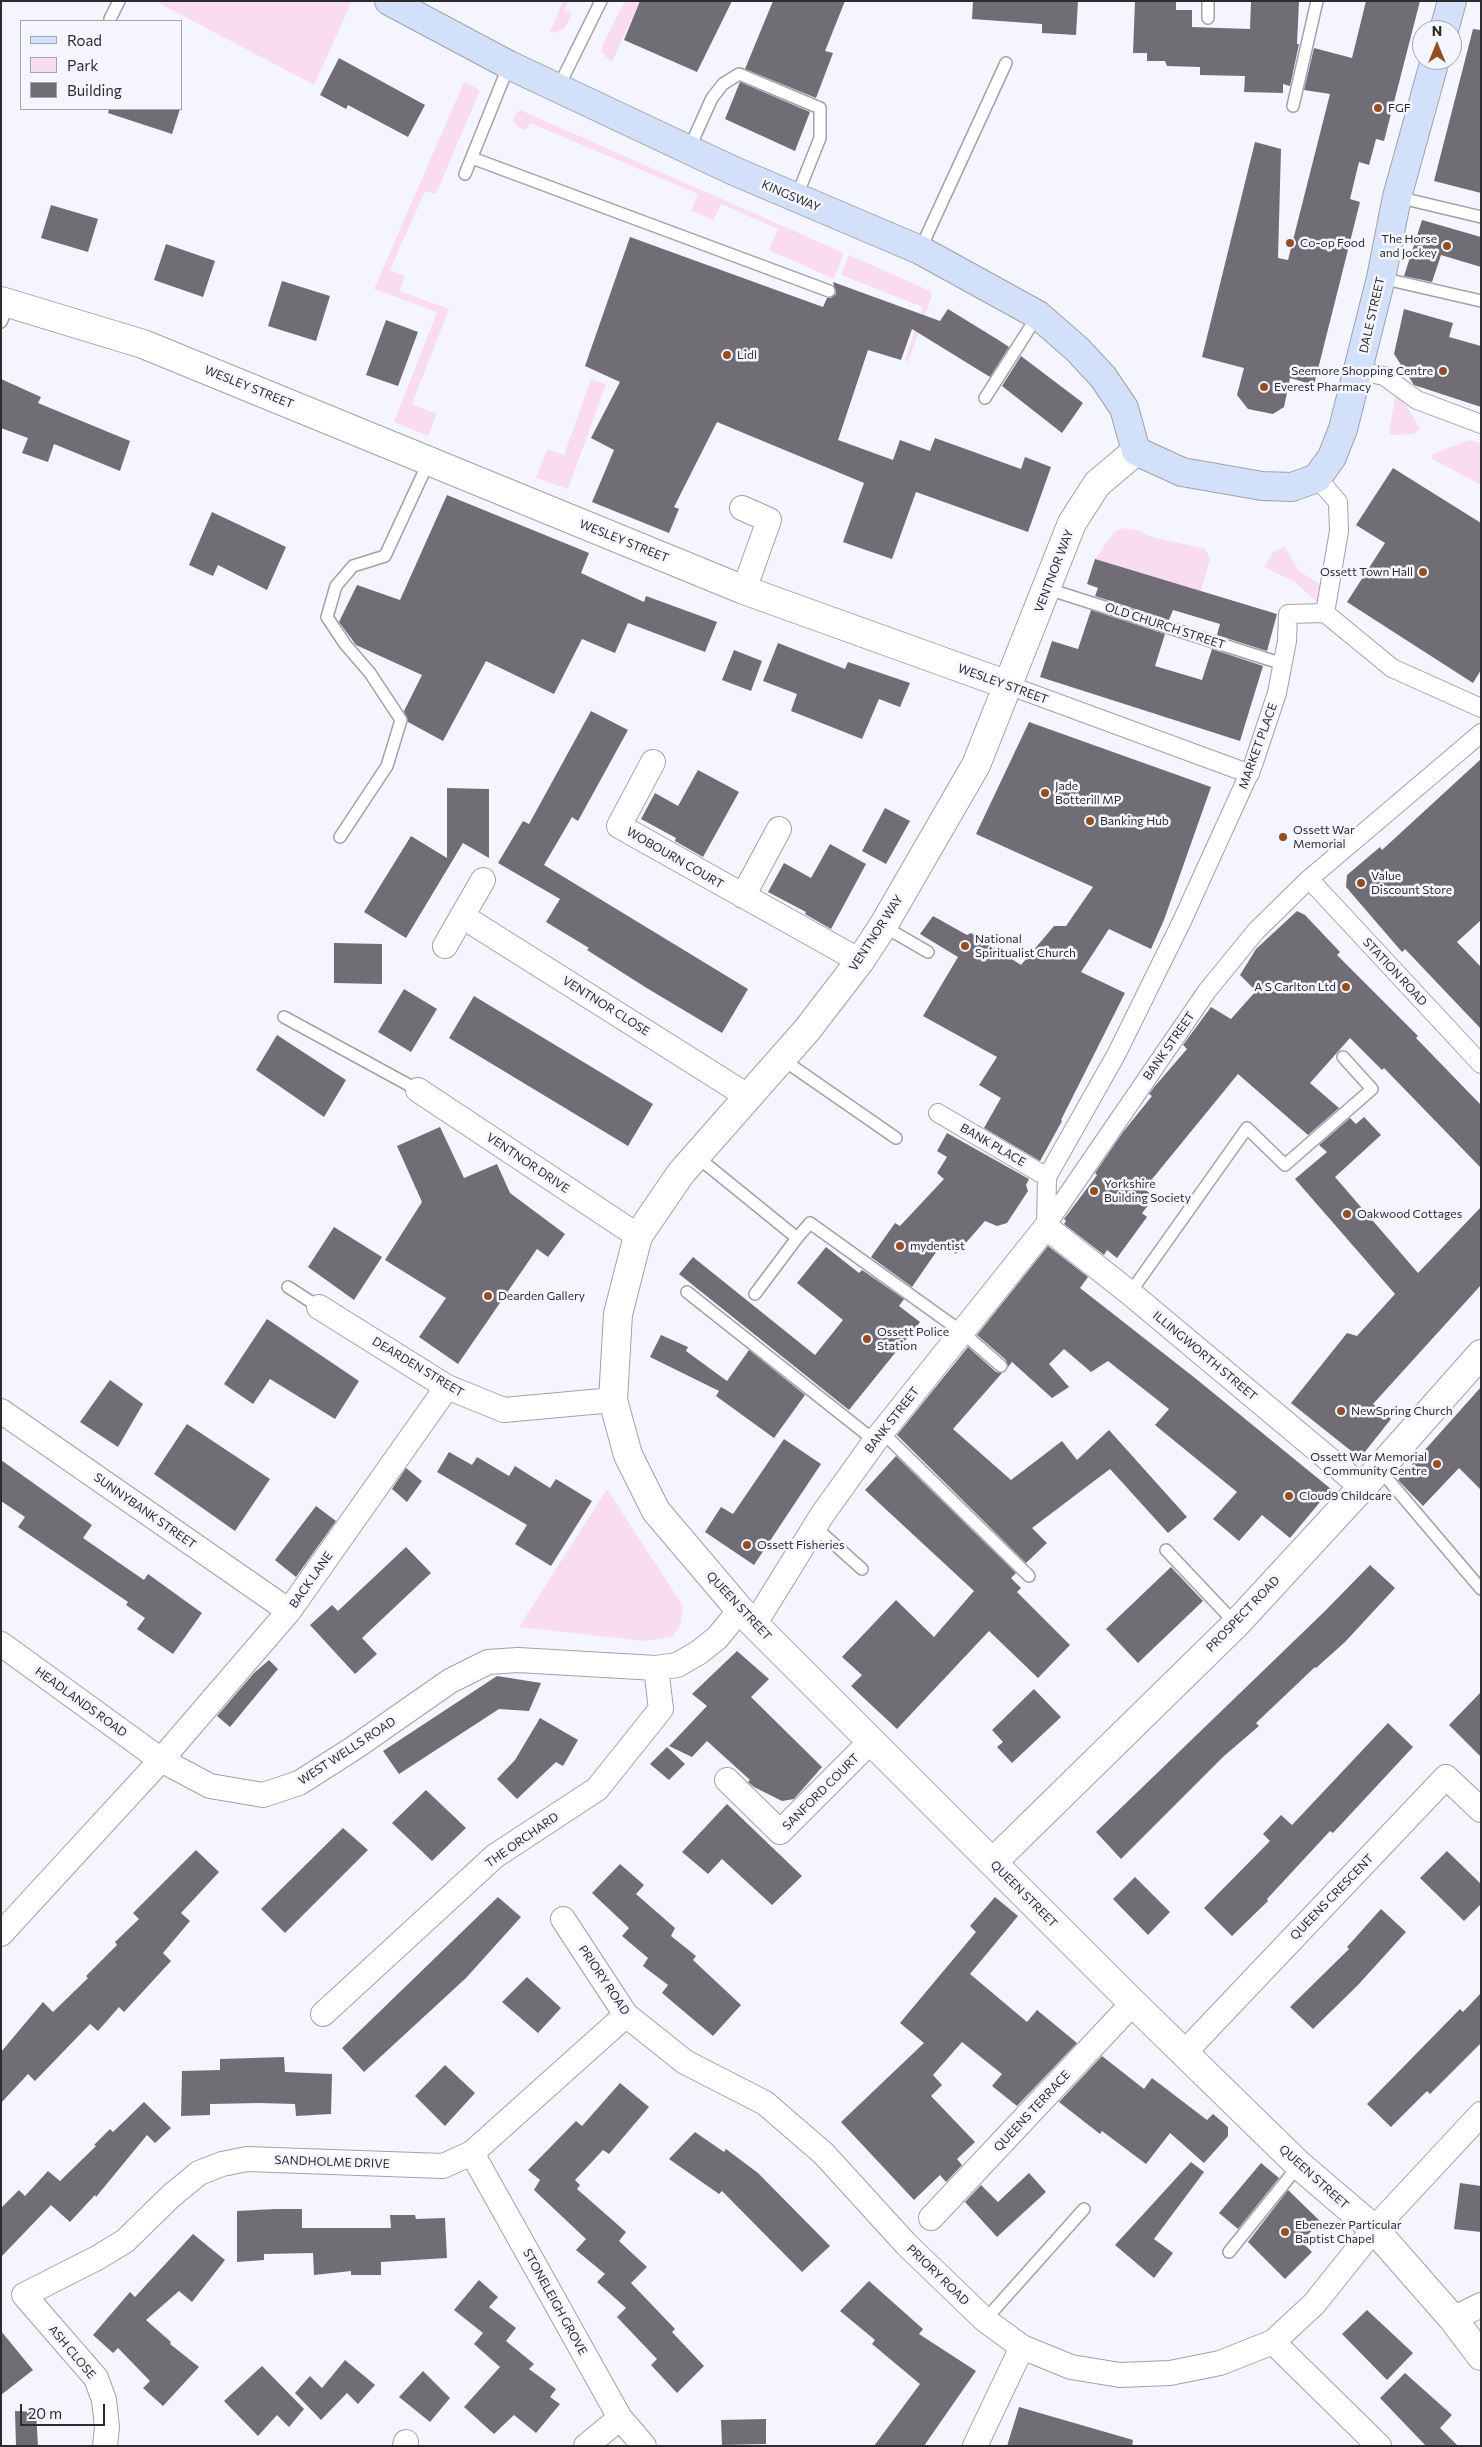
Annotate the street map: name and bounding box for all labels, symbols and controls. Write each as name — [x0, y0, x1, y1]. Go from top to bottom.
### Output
legend — [20, 20, 182, 110]
north arrow — [1412, 20, 1462, 70]
text: N — [1432, 22, 1442, 39]
text: Road — [67, 31, 102, 49]
text: Park — [67, 56, 98, 74]
text: Building — [67, 81, 122, 99]
place label: FGF — [1388, 101, 1411, 115]
marker: FGF — [1372, 102, 1384, 114]
street label: KINGSWAY — [759, 177, 823, 215]
place label: The Horse and Jockey — [1379, 232, 1437, 260]
place label: Co-op Food — [1300, 236, 1365, 250]
marker: Co-op Food — [1284, 237, 1296, 249]
marker: The Horse and Jockey — [1441, 240, 1453, 252]
street label: DALE STREET — [1356, 276, 1388, 354]
place label: Lidl — [737, 348, 757, 362]
marker: Lidl — [721, 349, 733, 361]
street label: WESLEY STREET — [202, 363, 296, 411]
place label: Seemore Shopping Centre — [1291, 364, 1433, 378]
marker: Seemore Shopping Centre — [1437, 365, 1449, 377]
place label: Everest Pharmacy — [1274, 380, 1371, 394]
marker: Everest Pharmacy — [1258, 381, 1270, 393]
street label: WESLEY STREET — [577, 517, 671, 565]
street label: VENTNOR WAY — [1032, 527, 1076, 615]
place label: Ossett Town Hall — [1320, 565, 1413, 579]
marker: Ossett Town Hall — [1417, 566, 1429, 578]
street label: OLD CHURCH STREET — [1103, 600, 1227, 652]
street label: WESLEY STREET — [956, 661, 1050, 707]
street label: MARKET PLACE — [1236, 701, 1280, 791]
place label: Jade Botterill MP — [1055, 779, 1121, 807]
marker: Jade Botterill MP — [1039, 787, 1051, 799]
place label: Banking Hub — [1100, 814, 1169, 828]
marker: Banking Hub — [1084, 815, 1096, 827]
place label: Ossett War Memorial — [1293, 823, 1355, 851]
street label: WOBOURN COURT — [624, 824, 726, 892]
marker: Ossett War Memorial — [1277, 831, 1289, 843]
place label: Value Discount Store — [1371, 869, 1452, 897]
marker: Value Discount Store — [1355, 877, 1367, 889]
street label: VENTNOR WAY — [846, 892, 906, 974]
place label: National Spiritualist Church — [975, 932, 1076, 960]
street label: STATION ROAD — [1360, 935, 1430, 1009]
marker: National Spiritualist Church — [959, 940, 971, 952]
street label: VENTNOR CLOSE — [560, 973, 652, 1039]
place label: A S Carlton Ltd — [1254, 980, 1336, 994]
marker: A S Carlton Ltd — [1340, 981, 1352, 993]
street label: BANK STREET — [1140, 1009, 1198, 1083]
street label: BANK PLACE — [958, 1121, 1028, 1169]
street label: VENTNOR DRIVE — [484, 1130, 572, 1196]
place label: Yorkshire Building Society — [1104, 1177, 1191, 1205]
marker: Yorkshire Building Society — [1088, 1185, 1100, 1197]
place label: Oakwood Cottages — [1357, 1207, 1462, 1221]
marker: Oakwood Cottages — [1341, 1208, 1353, 1220]
place label: mydentist — [910, 1239, 965, 1253]
marker: mydentist — [894, 1240, 906, 1252]
place label: Dearden Gallery — [498, 1289, 585, 1303]
marker: Dearden Gallery — [482, 1290, 494, 1302]
street label: ILLINGWORTH STREET — [1150, 1308, 1260, 1404]
place label: Ossett Police Station — [877, 1325, 949, 1353]
marker: Ossett Police Station — [861, 1333, 873, 1345]
street label: DEARDEN STREET — [370, 1334, 466, 1400]
street label: BANK STREET — [862, 1384, 922, 1456]
place label: NewSpring Church — [1351, 1404, 1453, 1418]
marker: NewSpring Church — [1335, 1405, 1347, 1417]
place label: Ossett War Memorial Community Centre — [1310, 1450, 1427, 1478]
marker: Ossett War Memorial Community Centre — [1431, 1458, 1443, 1470]
street label: SUNNYBANK STREET — [91, 1470, 199, 1552]
place label: Cloud9 Childcare — [1299, 1489, 1392, 1503]
marker: Cloud9 Childcare — [1283, 1490, 1295, 1502]
place label: Ossett Fisheries — [757, 1538, 844, 1552]
marker: Ossett Fisheries — [741, 1539, 753, 1551]
street label: BACK LANE — [286, 1549, 336, 1611]
street label: QUEEN STREET — [703, 1569, 775, 1643]
street label: PROSPECT ROAD — [1203, 1573, 1283, 1655]
street label: HEADLANDS ROAD — [32, 1664, 130, 1740]
street label: WEST WELLS ROAD — [296, 1714, 398, 1788]
street label: SANFORD COURT — [780, 1751, 862, 1833]
street label: THE ORCHARD — [483, 1809, 561, 1871]
street label: QUEENS CRESCENT — [1287, 1851, 1377, 1943]
street label: QUEEN STREET — [988, 1858, 1060, 1930]
street label: PRIORY ROAD — [575, 1942, 633, 2018]
street label: QUEENS TERRACE — [991, 2068, 1073, 2154]
street label: QUEEN STREET — [1276, 2142, 1352, 2212]
street label: SANDHOLME DRIVE — [274, 2153, 390, 2171]
place label: Ebenezer Particular Baptist Chapel — [1295, 2218, 1401, 2246]
marker: Ebenezer Particular Baptist Chapel — [1279, 2226, 1291, 2238]
street label: PRIORY ROAD — [904, 2242, 972, 2308]
street label: STONELEIGH GROVE — [520, 2246, 590, 2358]
street label: ASH CLOSE — [45, 2322, 99, 2382]
scale bar — [22, 2394, 108, 2426]
text: 20 m — [28, 2404, 62, 2422]

